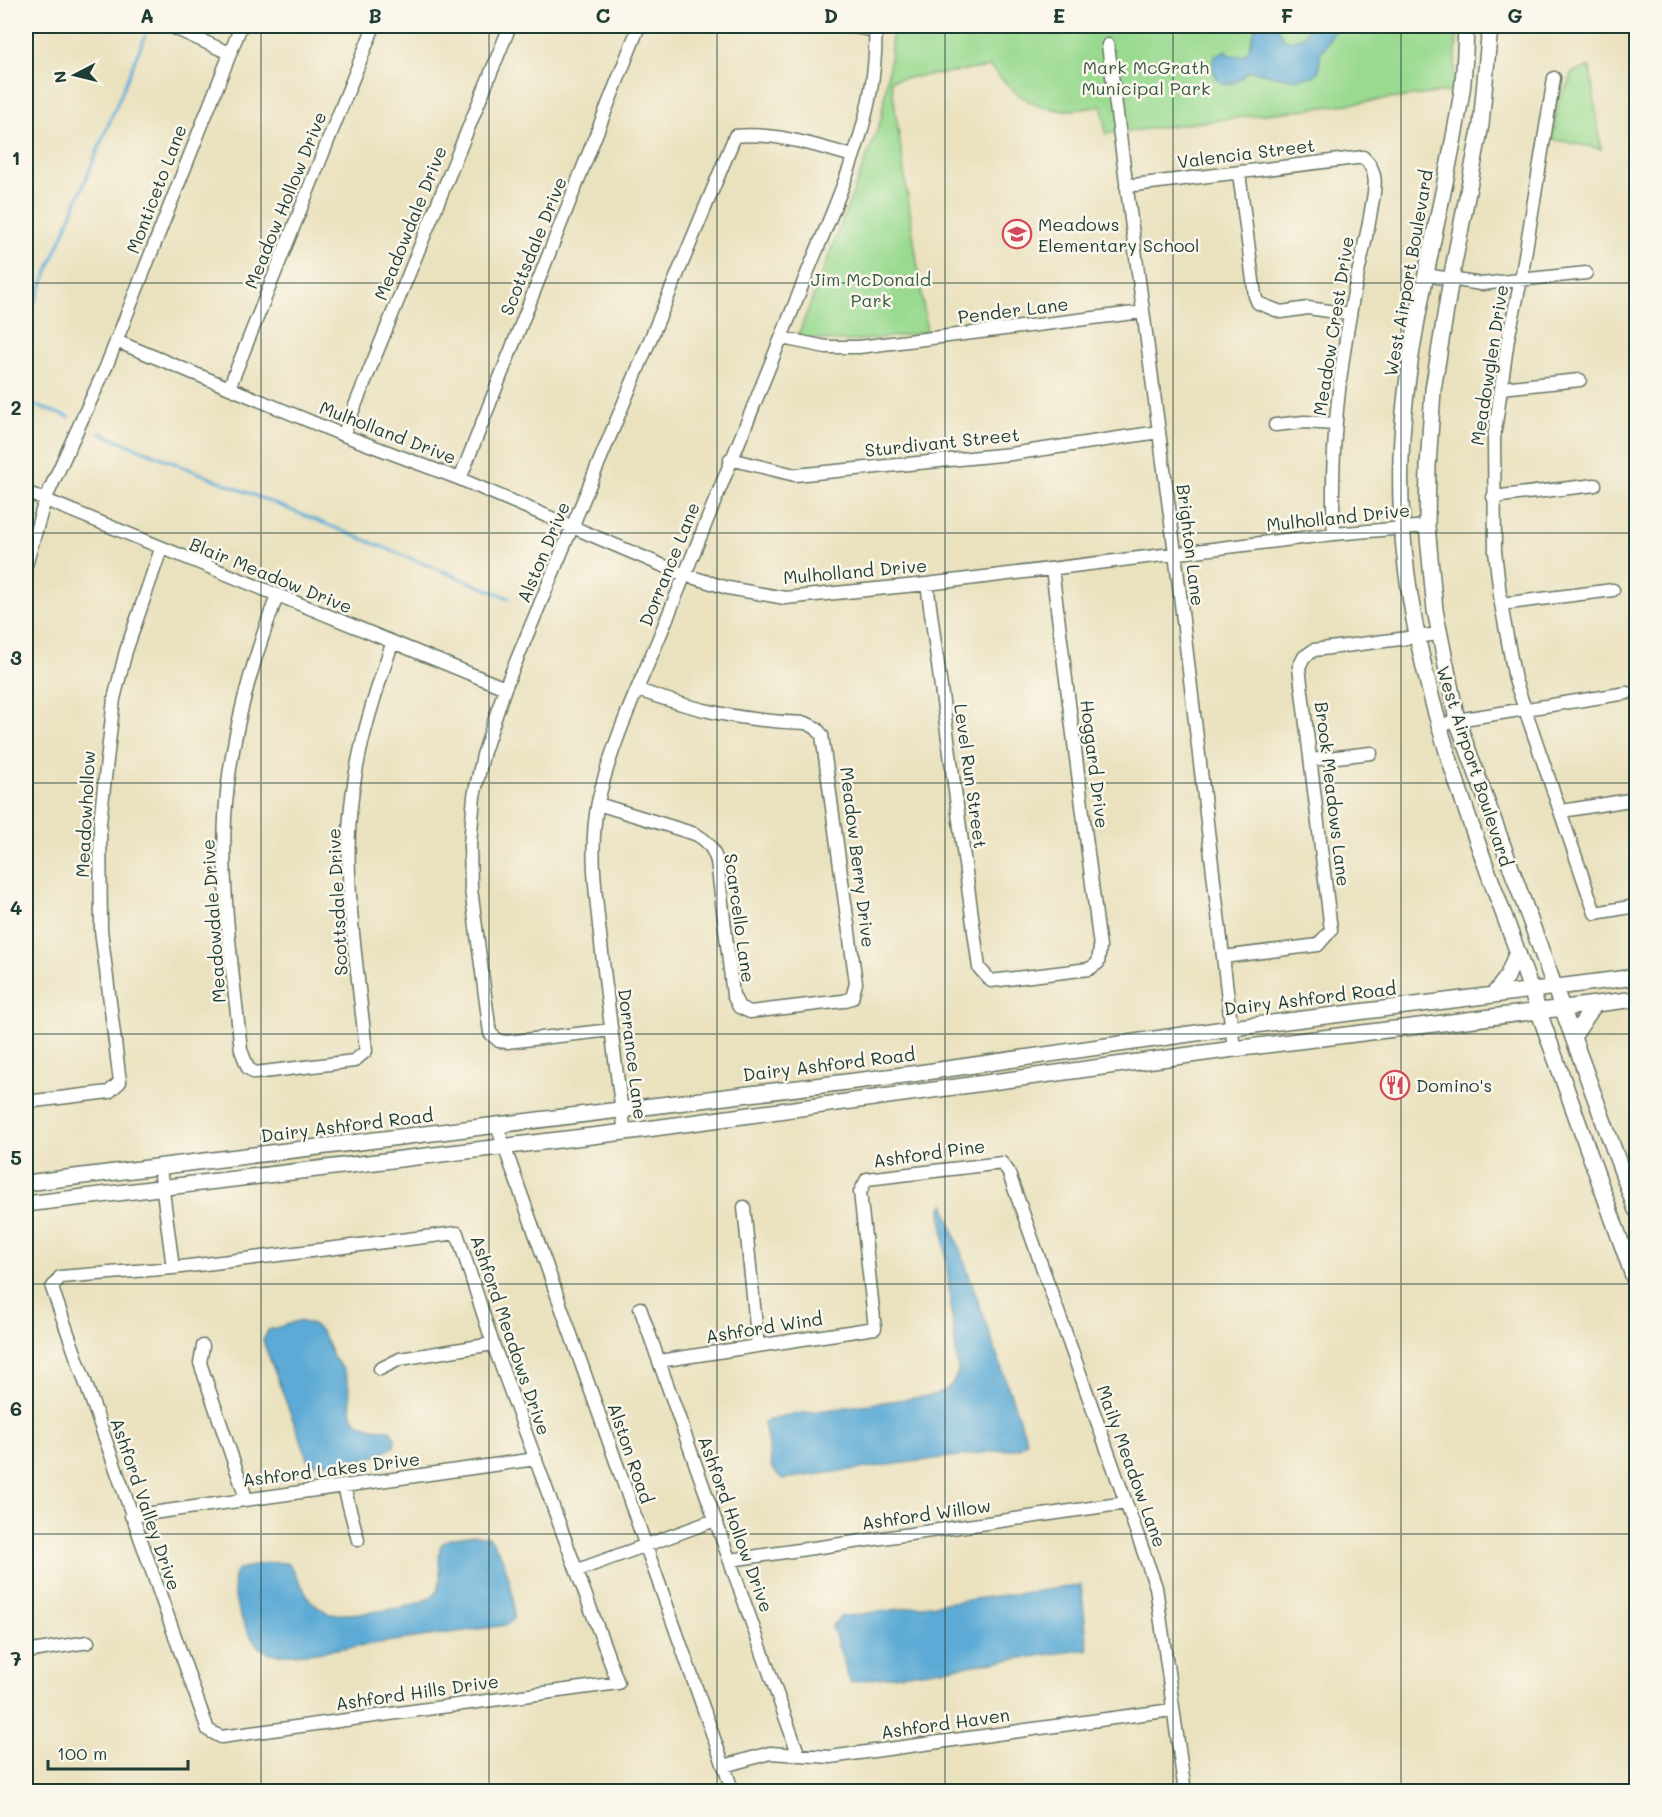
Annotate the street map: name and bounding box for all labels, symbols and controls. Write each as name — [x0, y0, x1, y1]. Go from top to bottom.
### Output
text: A — [140, 2, 154, 28]
text: B — [368, 2, 382, 28]
text: C — [596, 2, 611, 28]
text: D — [824, 2, 838, 28]
text: E — [1053, 2, 1065, 28]
text: F — [1281, 2, 1294, 28]
text: G — [1507, 2, 1523, 28]
north arrow — [45, 45, 105, 105]
park label: Mark McGrath Municipal Park — [1081, 55, 1211, 100]
text: N — [48, 70, 71, 84]
street label: Meadow Hollow Drive — [238, 108, 332, 292]
street label: Monticeto Lane — [120, 121, 192, 257]
street label: Valencia Street — [1176, 133, 1316, 173]
street label: Meadowdale Drive — [368, 142, 452, 304]
text: 1 — [12, 144, 20, 170]
street label: West Airport Boulevard — [1378, 168, 1438, 378]
street label: Scottsdale Drive — [494, 173, 572, 319]
place label: Meadows Elementary School — [1038, 212, 1200, 257]
school or university icon: Meadows Elementary School — [1001, 218, 1033, 250]
street label: Meadow Crest Drive — [1307, 234, 1359, 418]
park label: Jim McDonald Park — [811, 267, 931, 312]
street label: Meadowglen Drive — [1464, 283, 1514, 447]
street label: Pender Lane — [956, 291, 1070, 329]
text: 2 — [10, 394, 22, 420]
street label: Mulholland Drive — [316, 395, 460, 469]
street label: Sturdivant Street — [863, 422, 1021, 462]
street label: Brighton Lane — [1172, 483, 1210, 607]
street label: Alston Drive — [511, 498, 575, 606]
street label: Dorrance Lane — [633, 498, 705, 630]
street label: Mulholland Drive — [1265, 498, 1411, 536]
street label: Blair Meadow Drive — [186, 531, 356, 619]
street label: Mulholland Drive — [782, 553, 928, 589]
text: 3 — [10, 644, 22, 670]
street label: West Airport Boulevard — [1431, 663, 1519, 869]
street label: Hoggard Drive — [1075, 698, 1115, 830]
street label: Brook Meadows Lane — [1310, 700, 1356, 888]
street label: Level Run Street — [949, 702, 993, 850]
street label: Meadowhollow — [70, 750, 100, 878]
street label: Meadow Berry Drive — [835, 765, 881, 949]
street label: Scottsdale Drive — [321, 828, 353, 976]
street label: Meadowdale Drive — [195, 838, 231, 1004]
street label: Scarcello Lane — [719, 852, 761, 984]
text: 4 — [10, 894, 23, 920]
street label: Dairy Ashford Road — [1223, 976, 1397, 1020]
street label: Dorrance Lane — [613, 987, 653, 1121]
street label: Dairy Ashford Road — [742, 1042, 916, 1086]
restaurant icon: Domino's — [1379, 1069, 1411, 1101]
place label: Domino's — [1416, 1073, 1492, 1097]
street label: Dairy Ashford Road — [260, 1103, 434, 1147]
street label: Ashford Pine — [871, 1133, 987, 1173]
text: 5 — [10, 1144, 22, 1170]
street label: Ashford Meadows Drive — [465, 1232, 557, 1438]
street label: Ashford Wind — [704, 1306, 824, 1348]
street label: Maily Meadow Lane — [1091, 1382, 1173, 1550]
text: 6 — [10, 1395, 22, 1421]
street label: Alston Road — [603, 1400, 659, 1506]
street label: Ashford Valley Drive — [105, 1415, 187, 1593]
street label: Ashford Hollow Drive — [693, 1433, 779, 1615]
street label: Ashford Lakes Drive — [241, 1446, 421, 1492]
street label: Ashford Willow — [860, 1493, 992, 1535]
text: 7 — [10, 1645, 22, 1671]
street label: Ashford Hills Drive — [334, 1669, 500, 1715]
street label: Ashford Haven — [879, 1702, 1011, 1744]
scale bar — [48, 1733, 188, 1771]
text: 100 m — [57, 1741, 107, 1765]

